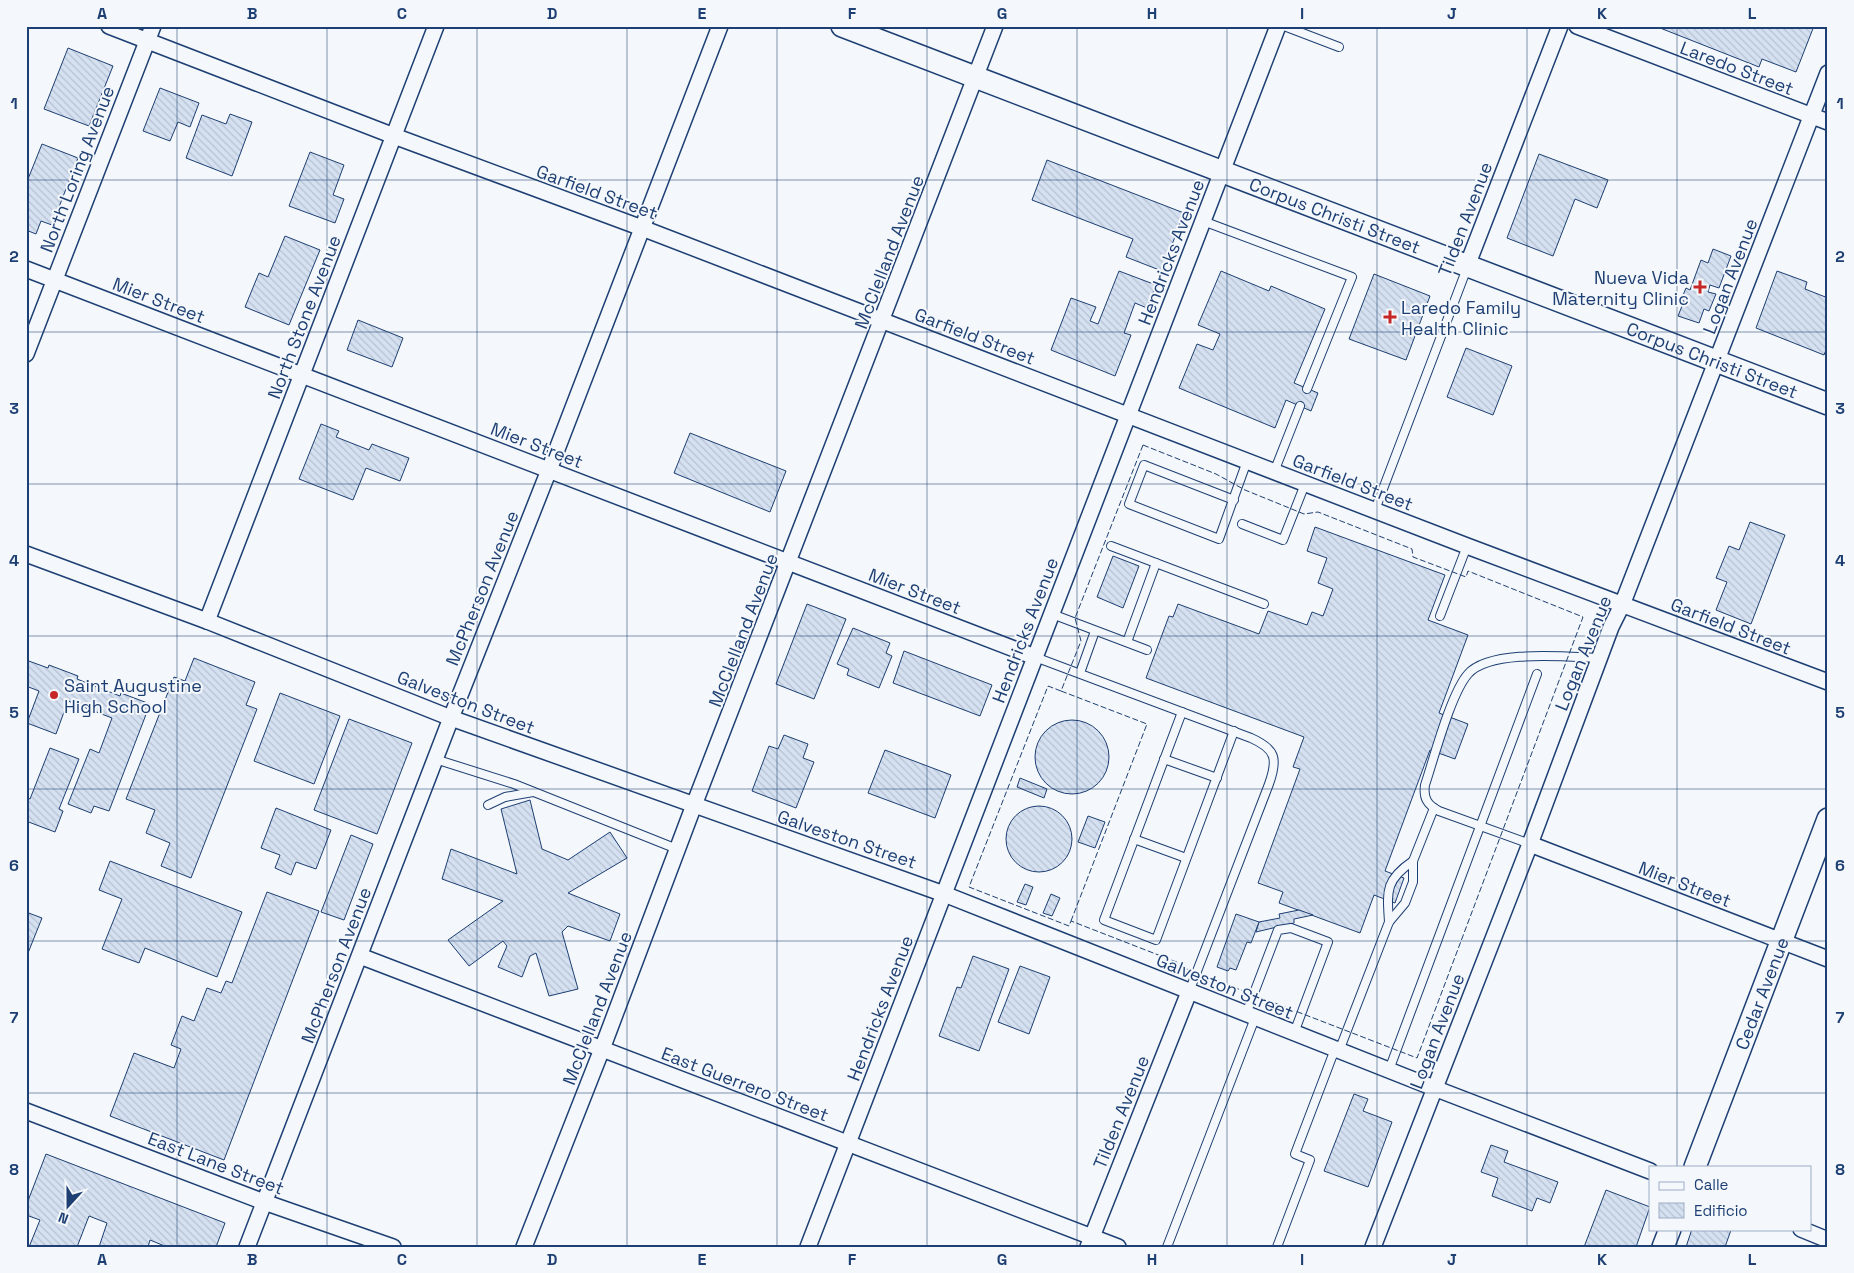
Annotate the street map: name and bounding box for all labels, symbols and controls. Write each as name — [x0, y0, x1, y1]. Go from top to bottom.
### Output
text: A — [97, 3, 107, 24]
text: B — [247, 3, 257, 24]
text: C — [397, 3, 407, 24]
text: D — [547, 3, 557, 24]
text: E — [698, 3, 707, 24]
text: F — [848, 3, 857, 24]
text: G — [997, 3, 1007, 24]
text: H — [1147, 3, 1157, 24]
text: I — [1300, 3, 1304, 24]
text: J — [1447, 3, 1457, 24]
text: K — [1597, 3, 1607, 24]
text: L — [1748, 3, 1757, 24]
street label: Laredo Street — [1677, 36, 1797, 100]
street label: North Loring Avenue — [35, 83, 119, 255]
text: 1 — [10, 93, 18, 114]
text: 1 — [1836, 93, 1844, 114]
street label: Garfield Street — [533, 159, 661, 225]
street label: Tilden Avenue — [1433, 159, 1497, 279]
street label: McClelland Avenue — [849, 172, 929, 332]
street label: Corpus Christi Street — [1246, 172, 1424, 258]
street label: Hendricks Avenue — [1133, 176, 1209, 328]
street label: Logan Avenue — [1697, 215, 1763, 337]
street label: North Stone Avenue — [262, 232, 346, 402]
text: 2 — [9, 246, 19, 267]
text: 2 — [1835, 246, 1845, 267]
place label: Nueva Vida Maternity Clinic — [1552, 266, 1689, 310]
street label: Mier Street — [110, 272, 208, 328]
marker: Nueva Vida Maternity Clinic — [1693, 280, 1707, 294]
place label: Laredo Family Health Clinic — [1401, 296, 1521, 340]
street label: Garfield Street — [911, 302, 1039, 370]
marker: Laredo Family Health Clinic — [1383, 310, 1397, 324]
street label: Corpus Christi Street — [1623, 316, 1801, 403]
text: 3 — [9, 398, 19, 419]
text: 3 — [1835, 398, 1845, 419]
street label: Mier Street — [488, 417, 586, 473]
street label: Garfield Street — [1289, 448, 1417, 516]
street label: McPherson Avenue — [440, 507, 524, 669]
text: 4 — [9, 550, 19, 571]
street label: McClelland Avenue — [703, 550, 783, 710]
text: 4 — [1835, 550, 1845, 571]
street label: Hendricks Avenue — [987, 554, 1063, 706]
street label: Mier Street — [866, 563, 964, 619]
street label: Logan Avenue — [1550, 592, 1616, 714]
street label: Garfield Street — [1667, 592, 1795, 660]
street label: Galveston Street — [394, 665, 538, 739]
place label: Saint Augustine High School — [64, 674, 202, 718]
marker: Saint Augustine High School — [48, 689, 60, 701]
text: 5 — [9, 702, 19, 723]
text: 5 — [1835, 702, 1845, 723]
street label: Galveston Street — [774, 804, 920, 874]
text: 6 — [9, 855, 19, 876]
text: 6 — [1835, 855, 1845, 876]
street label: Mier Street — [1636, 856, 1734, 912]
street label: McPherson Avenue — [296, 884, 376, 1046]
street label: McClelland Avenue — [557, 928, 637, 1088]
street label: Hendricks Avenue — [842, 932, 918, 1084]
street label: Cedar Avenue — [1729, 934, 1793, 1053]
street label: Galveston Street — [1153, 948, 1297, 1024]
street label: Logan Avenue — [1404, 970, 1470, 1092]
text: 7 — [10, 1007, 19, 1028]
text: 7 — [1836, 1007, 1845, 1028]
street label: East Guerrero Street — [658, 1041, 832, 1127]
street label: Tilden Avenue — [1088, 1052, 1154, 1172]
street label: East Lane Street — [145, 1126, 287, 1200]
text: 8 — [9, 1159, 19, 1180]
text: 8 — [1835, 1159, 1845, 1180]
legend — [1649, 1166, 1812, 1230]
text: Calle — [1694, 1175, 1729, 1194]
north arrow — [42, 1180, 92, 1230]
text: Edificio — [1694, 1201, 1748, 1220]
text: N — [56, 1208, 71, 1228]
text: A — [97, 1249, 107, 1270]
text: B — [247, 1249, 257, 1270]
text: C — [397, 1249, 407, 1270]
text: D — [547, 1249, 557, 1270]
text: E — [698, 1249, 707, 1270]
text: F — [848, 1249, 857, 1270]
text: G — [997, 1249, 1007, 1270]
text: H — [1147, 1249, 1157, 1270]
text: I — [1300, 1249, 1304, 1270]
text: J — [1447, 1249, 1457, 1270]
text: K — [1597, 1249, 1607, 1270]
text: L — [1748, 1249, 1757, 1270]

